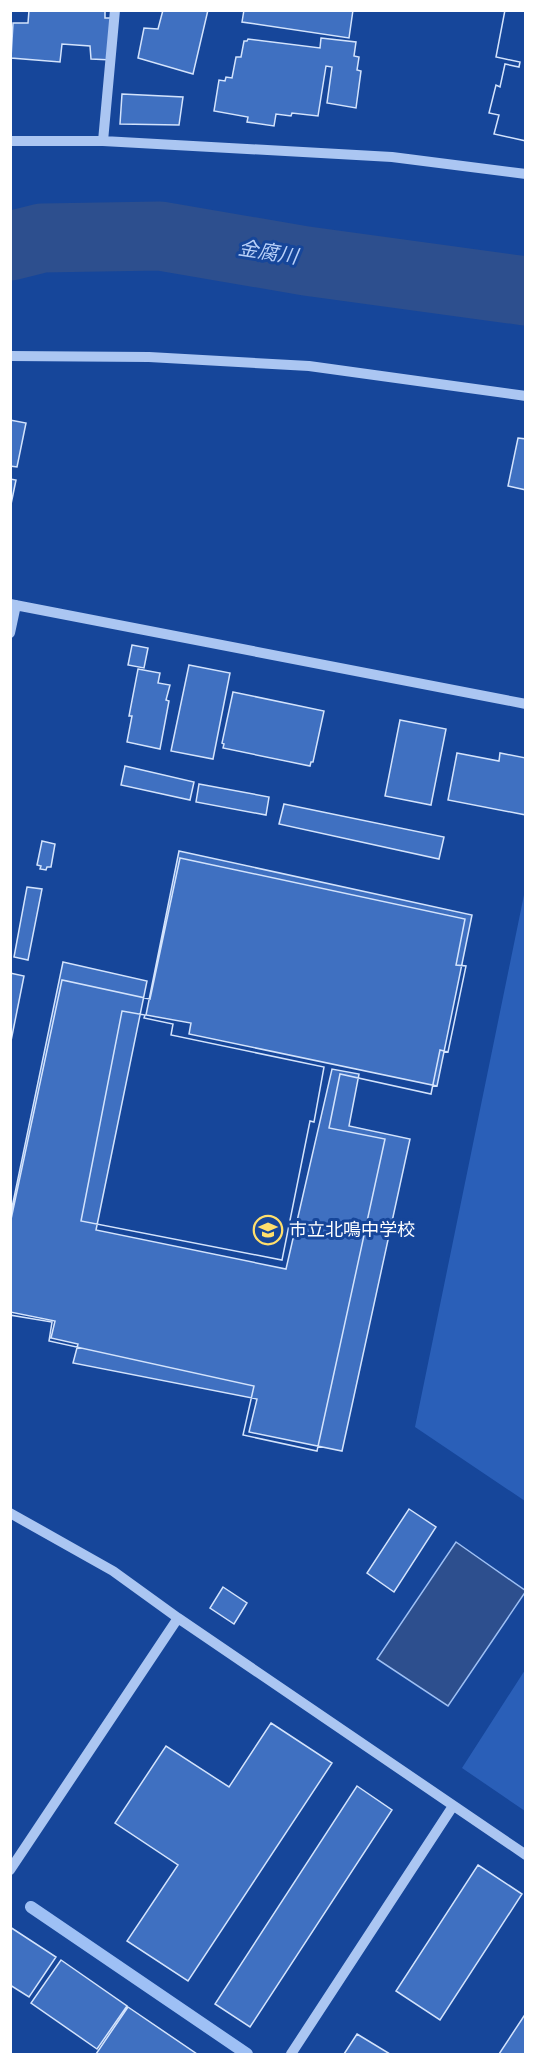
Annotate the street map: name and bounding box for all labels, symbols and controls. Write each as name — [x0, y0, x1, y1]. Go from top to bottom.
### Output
water label: 金腐川 — [236, 234, 302, 270]
school or university icon: 市立北鳴中学校 — [252, 1214, 284, 1246]
place label: 市立北鳴中学校 — [289, 1218, 415, 1241]

